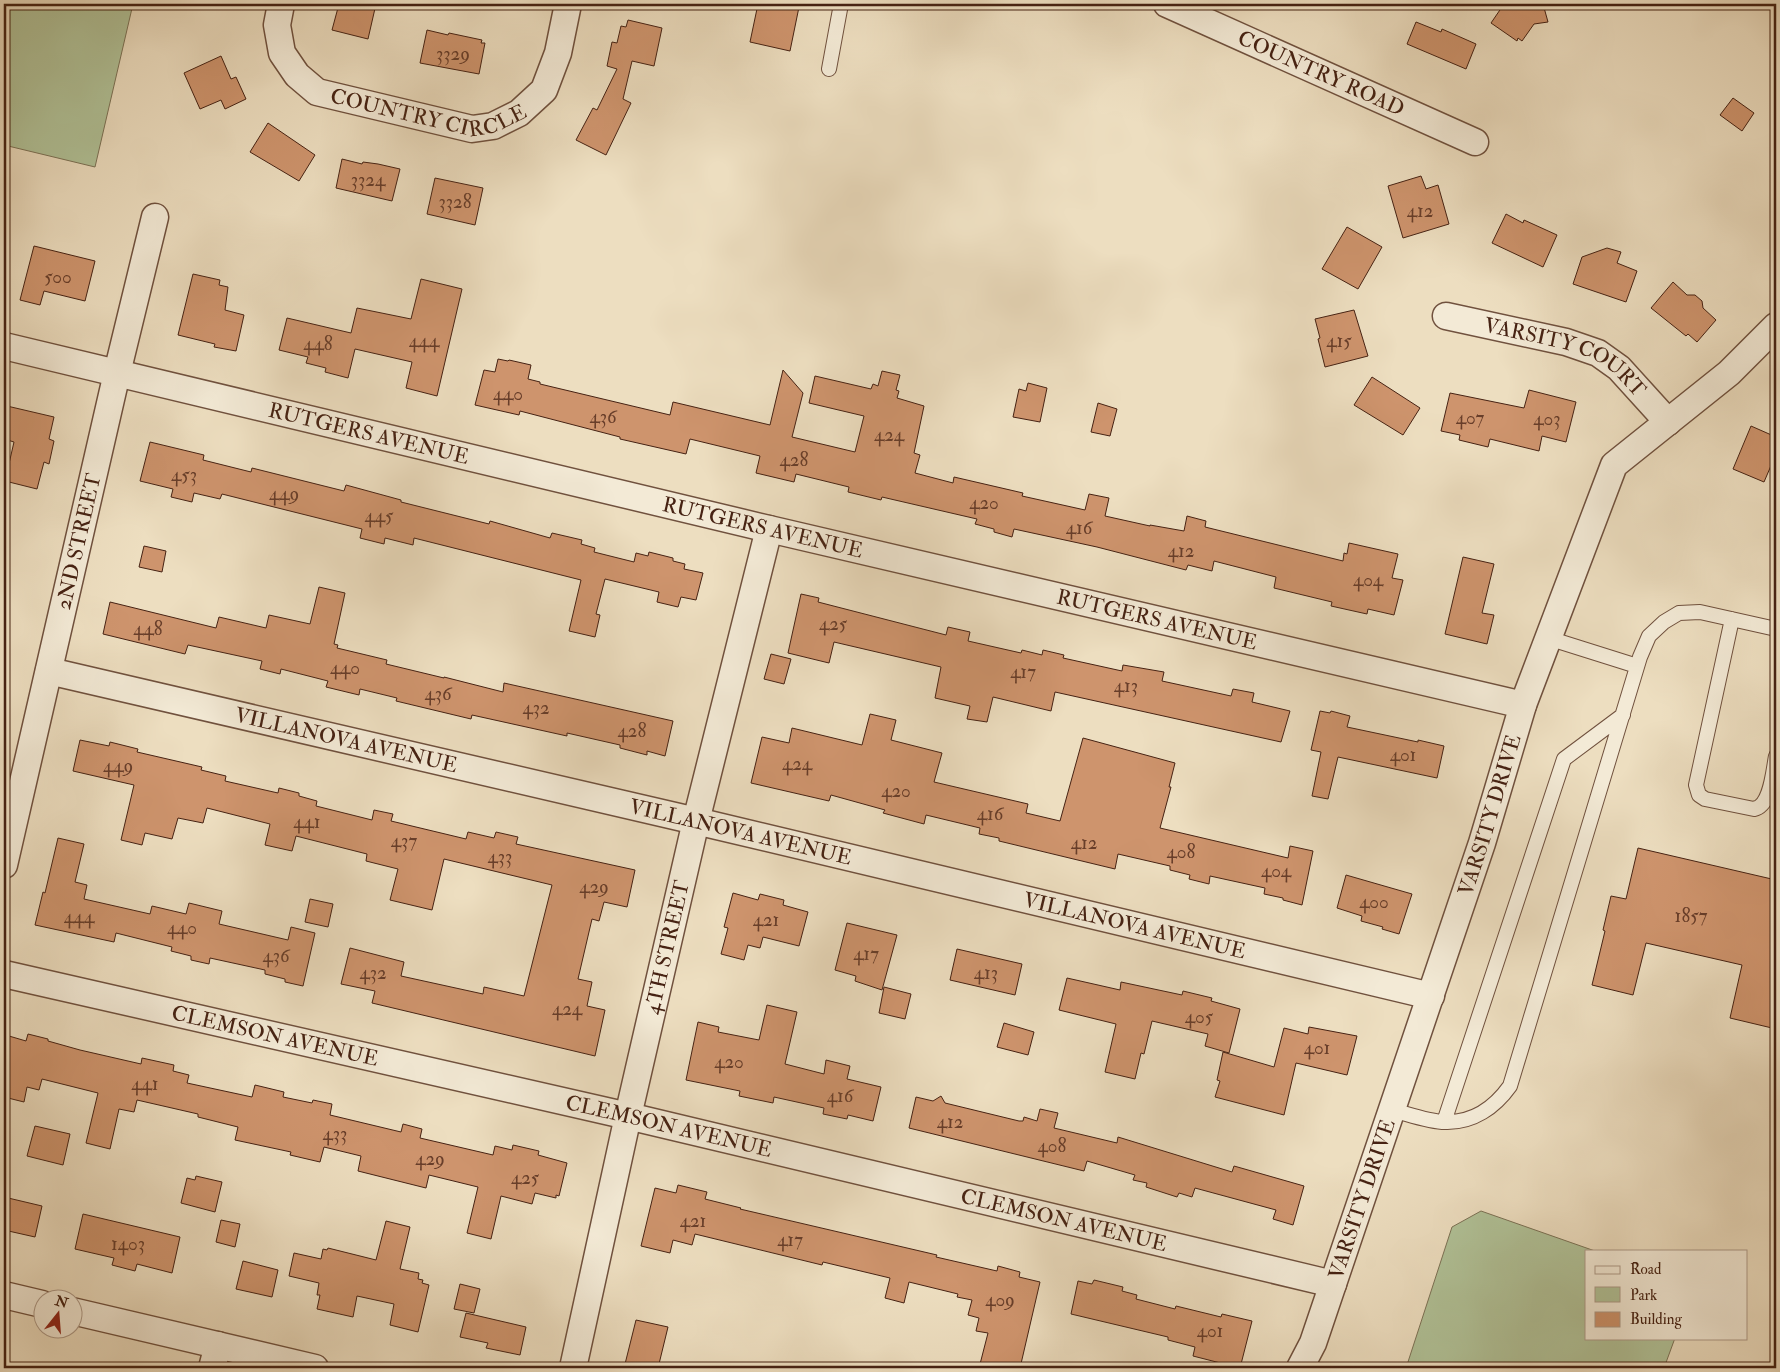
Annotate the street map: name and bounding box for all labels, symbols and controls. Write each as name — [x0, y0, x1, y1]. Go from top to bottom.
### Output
street label: COUNTRY ROAD — [1233, 24, 1409, 123]
house number: 3329 — [436, 42, 470, 66]
street label: COUNTRY CIRCLE — [328, 83, 531, 143]
house number: 3324 — [351, 168, 386, 192]
house number: 3328 — [438, 190, 472, 214]
house number: 412 — [1407, 199, 1433, 223]
house number: 500 — [44, 265, 72, 289]
street label: VARSITY COURT — [1482, 312, 1652, 403]
house number: 444 — [409, 329, 440, 353]
house number: 415 — [1326, 329, 1352, 353]
house number: 448 — [303, 332, 333, 356]
house number: 440 — [493, 382, 523, 406]
street label: RUTGERS AVENUE — [266, 397, 472, 471]
house number: 436 — [589, 405, 618, 429]
house number: 407 — [1456, 406, 1485, 430]
house number: 403 — [1533, 407, 1561, 431]
house number: 424 — [874, 423, 905, 447]
house number: 428 — [780, 448, 808, 472]
house number: 453 — [171, 463, 197, 487]
street label: 2ND STREET — [50, 470, 108, 612]
house number: 449 — [269, 482, 299, 506]
street label: RUTGERS AVENUE — [660, 491, 865, 564]
house number: 420 — [969, 491, 999, 515]
house number: 445 — [365, 504, 394, 528]
house number: 416 — [1066, 516, 1094, 540]
house number: 412 — [1168, 539, 1194, 563]
house number: 404 — [1353, 568, 1384, 592]
street label: RUTGERS AVENUE — [1054, 584, 1260, 657]
house number: 425 — [819, 612, 848, 636]
house number: 448 — [133, 617, 163, 641]
house number: 440 — [330, 656, 360, 680]
house number: 417 — [1010, 660, 1036, 684]
house number: 413 — [1114, 674, 1138, 698]
house number: 436 — [424, 682, 453, 706]
house number: 432 — [522, 696, 550, 720]
street label: VILLANOVA AVENUE — [232, 702, 460, 779]
house number: 428 — [618, 719, 646, 743]
street label: VARSITY DRIVE — [1452, 731, 1528, 899]
house number: 401 — [1390, 743, 1416, 767]
house number: 424 — [782, 752, 813, 776]
house number: 449 — [103, 754, 133, 778]
house number: 420 — [881, 779, 911, 803]
street label: VILLANOVA AVENUE — [627, 793, 854, 872]
house number: 416 — [977, 802, 1005, 826]
house number: 441 — [293, 810, 321, 834]
house number: 437 — [391, 829, 417, 853]
house number: 412 — [1071, 831, 1097, 855]
house number: 408 — [1167, 840, 1196, 864]
house number: 433 — [488, 845, 512, 869]
house number: 404 — [1261, 859, 1292, 883]
house number: 429 — [579, 875, 609, 899]
street label: 4TH STREET — [639, 877, 696, 1017]
street label: VILLANOVA AVENUE — [1021, 886, 1248, 965]
house number: 400 — [1359, 890, 1389, 914]
house number: 1857 — [1675, 904, 1708, 928]
house number: 444 — [64, 905, 95, 929]
house number: 421 — [753, 908, 779, 932]
house number: 440 — [167, 916, 197, 940]
house number: 417 — [853, 942, 879, 966]
house number: 436 — [262, 944, 291, 968]
house number: 432 — [359, 961, 387, 985]
house number: 413 — [974, 961, 998, 985]
house number: 424 — [552, 997, 583, 1021]
street label: CLEMSON AVENUE — [169, 1000, 381, 1073]
house number: 405 — [1185, 1005, 1214, 1029]
house number: 401 — [1304, 1036, 1330, 1060]
house number: 420 — [714, 1050, 744, 1074]
house number: 441 — [131, 1072, 159, 1096]
house number: 416 — [827, 1084, 855, 1108]
street label: CLEMSON AVENUE — [563, 1089, 775, 1164]
house number: 412 — [937, 1110, 963, 1134]
street label: VARSITY DRIVE — [1323, 1116, 1402, 1283]
house number: 433 — [323, 1122, 347, 1146]
house number: 408 — [1038, 1134, 1067, 1158]
house number: 429 — [415, 1147, 445, 1171]
house number: 425 — [511, 1166, 540, 1190]
street label: CLEMSON AVENUE — [958, 1183, 1170, 1258]
house number: 421 — [680, 1209, 706, 1233]
house number: 417 — [777, 1228, 803, 1252]
house number: 1403 — [111, 1232, 145, 1256]
legend — [1585, 1250, 1748, 1340]
text: Road — [1630, 1260, 1662, 1279]
text: Park — [1630, 1286, 1657, 1305]
house number: 409 — [985, 1288, 1015, 1312]
north arrow — [32, 1290, 82, 1340]
text: N — [52, 1292, 71, 1312]
text: Building — [1630, 1310, 1682, 1329]
house number: 401 — [1197, 1319, 1223, 1343]

